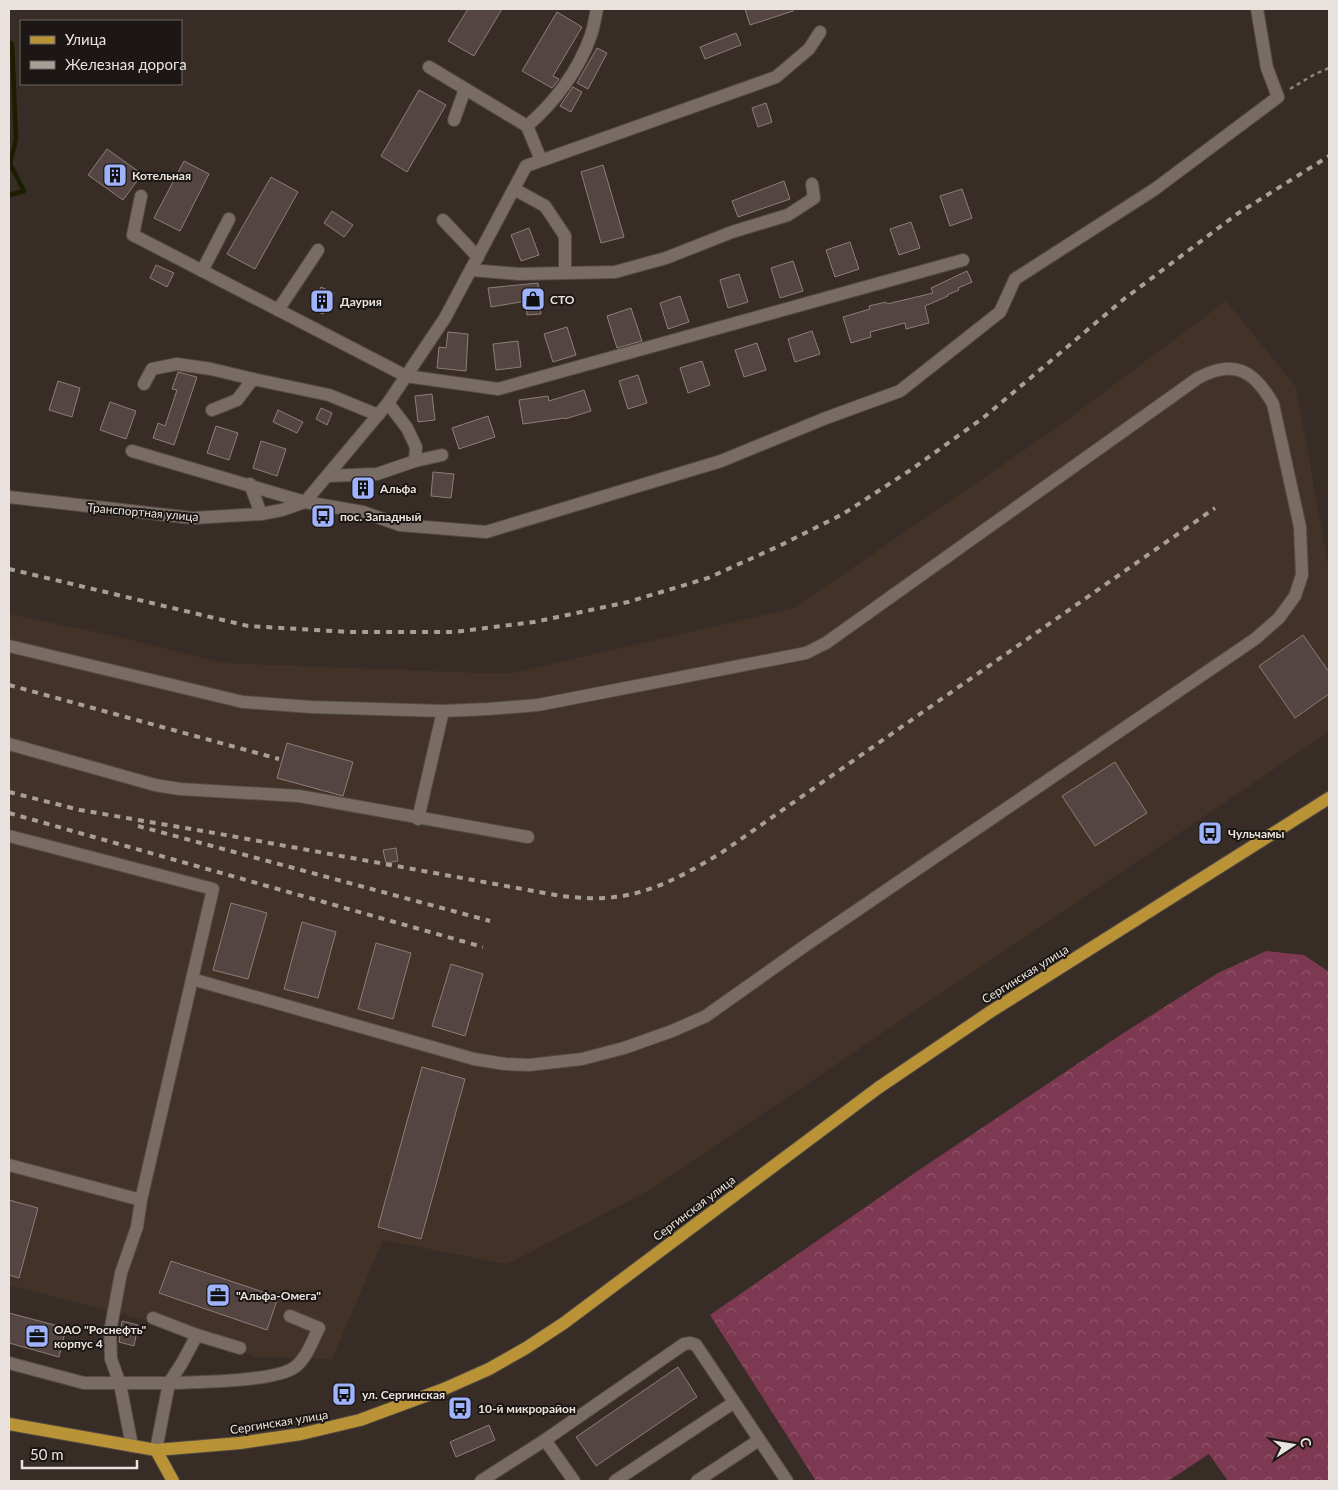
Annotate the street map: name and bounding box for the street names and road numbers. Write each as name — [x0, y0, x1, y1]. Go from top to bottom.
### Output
street label: Транспортная улица — [87, 500, 199, 524]
street label: Сергинская улица — [979, 941, 1071, 1007]
street label: Сергинская улица — [650, 1172, 738, 1244]
street label: Сергинская улица — [229, 1407, 329, 1437]

